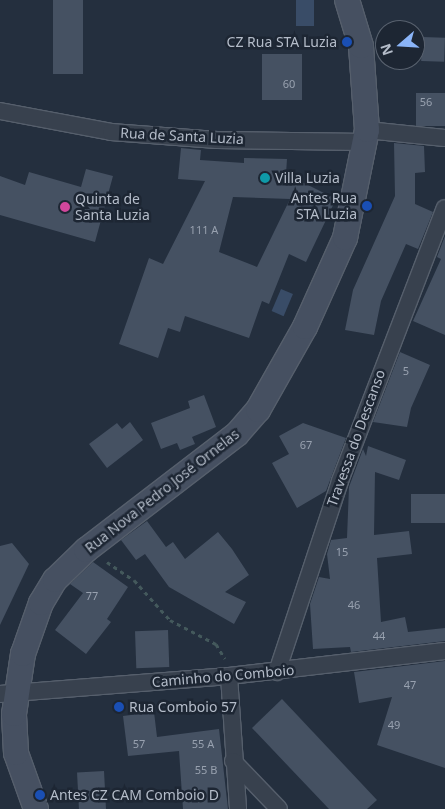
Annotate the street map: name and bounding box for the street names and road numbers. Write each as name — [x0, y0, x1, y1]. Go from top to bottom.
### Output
street label: Rua de Santa Luzia — [120, 124, 244, 148]
street label: Travessa do Descanso — [323, 367, 389, 509]
street label: Rua Nova Pedro José Ornelas — [82, 426, 242, 556]
street label: Caminho do Comboio — [151, 661, 295, 691]

